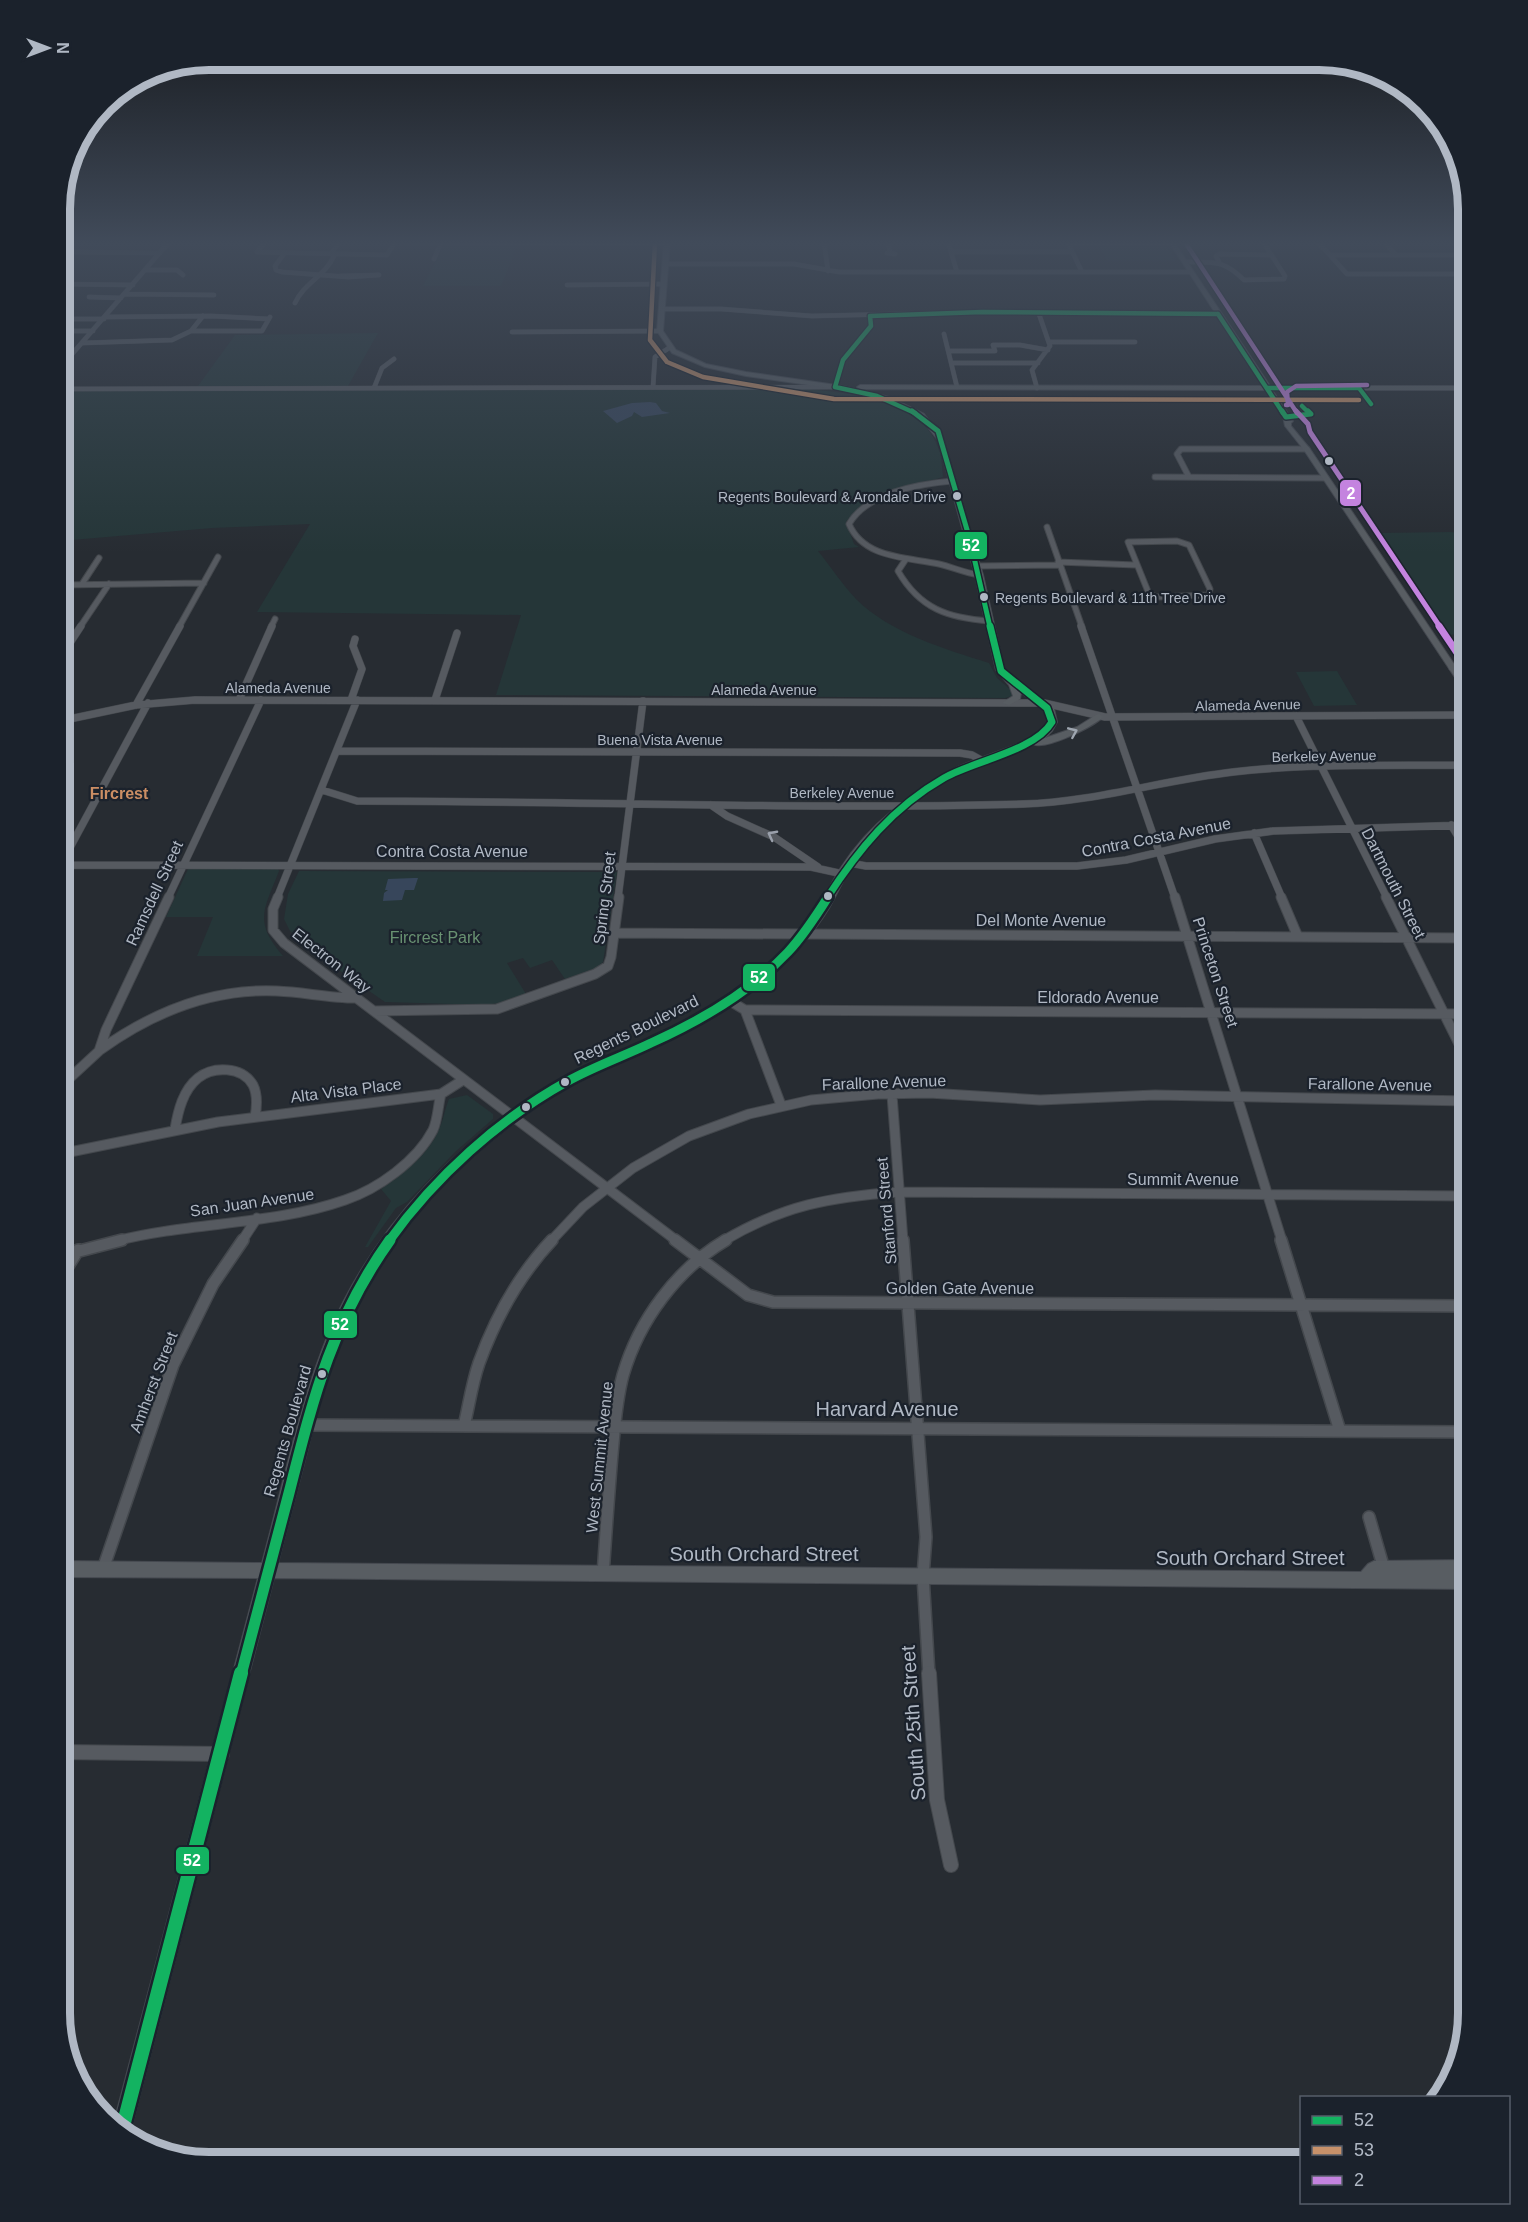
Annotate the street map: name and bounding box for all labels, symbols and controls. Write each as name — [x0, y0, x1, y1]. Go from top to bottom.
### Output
north arrow — [18, 18, 78, 78]
text: N — [54, 42, 71, 54]
unlabelled marker — [1323, 455, 1335, 467]
line badge: 2 — [1339, 479, 1362, 507]
text: 2 — [1347, 485, 1356, 502]
place label: Regents Boulevard & Arondale Drive — [718, 489, 946, 505]
marker: Regents Boulevard & Arondale Drive — [951, 490, 963, 502]
line badge: 52 — [954, 531, 988, 560]
text: 52 — [962, 537, 980, 554]
place label: Regents Boulevard & 11th Tree Drive — [995, 590, 1226, 606]
marker: Regents Boulevard & 11th Tree Drive — [978, 591, 990, 603]
street label: Alameda Avenue — [225, 680, 331, 696]
street label: Alameda Avenue — [711, 682, 817, 698]
street label: Alameda Avenue — [1195, 696, 1301, 714]
one-way arrow — [1067, 727, 1078, 739]
street label: Buena Vista Avenue — [597, 732, 723, 748]
street label: Berkeley Avenue — [1271, 747, 1377, 765]
district label: Fircrest — [90, 785, 149, 802]
street label: Berkeley Avenue — [790, 785, 895, 801]
street label: Contra Costa Avenue — [1080, 815, 1232, 860]
street label: Dartmouth Street — [1358, 825, 1429, 942]
one-way arrow — [767, 831, 778, 843]
street label: Ramsdell Street — [123, 838, 186, 948]
street label: Contra Costa Avenue — [376, 843, 528, 860]
street label: Spring Street — [590, 850, 619, 945]
unlabelled marker — [822, 890, 834, 902]
street label: Del Monte Avenue — [976, 912, 1106, 929]
street label: Princeton Street — [1190, 915, 1242, 1030]
street label: Electron Way — [289, 925, 374, 996]
park label: Fircrest Park — [390, 929, 481, 946]
line badge: 52 — [742, 963, 776, 992]
text: 52 — [750, 969, 768, 986]
street label: Eldorado Avenue — [1037, 989, 1159, 1006]
street label: Regents Boulevard — [571, 992, 701, 1067]
street label: Farallone Avenue — [822, 1072, 946, 1093]
street label: Alta Vista Place — [290, 1075, 403, 1106]
street label: Farallone Avenue — [1308, 1075, 1432, 1094]
unlabelled marker — [559, 1076, 571, 1088]
unlabelled marker — [520, 1101, 532, 1113]
street label: Stanford Street — [873, 1156, 900, 1265]
street label: Summit Avenue — [1127, 1171, 1239, 1188]
street label: San Juan Avenue — [189, 1185, 315, 1220]
street label: Golden Gate Avenue — [886, 1280, 1034, 1297]
line badge: 52 — [323, 1310, 358, 1339]
text: 52 — [331, 1316, 349, 1333]
street label: Amherst Street — [126, 1329, 181, 1435]
street label: Regents Boulevard — [261, 1363, 314, 1499]
unlabelled marker — [316, 1368, 328, 1380]
street label: West Summit Avenue — [583, 1380, 616, 1534]
street label: Harvard Avenue — [815, 1398, 959, 1420]
street label: South Orchard Street — [670, 1543, 859, 1565]
street label: South Orchard Street — [1156, 1547, 1345, 1569]
street label: South 25th Street — [897, 1644, 929, 1801]
line badge: 52 — [175, 1846, 210, 1875]
text: 52 — [183, 1852, 201, 1869]
legend — [1300, 2096, 1510, 2204]
text: 52 — [1354, 2110, 1374, 2130]
text: 53 — [1354, 2140, 1374, 2160]
text: 2 — [1354, 2170, 1364, 2190]

